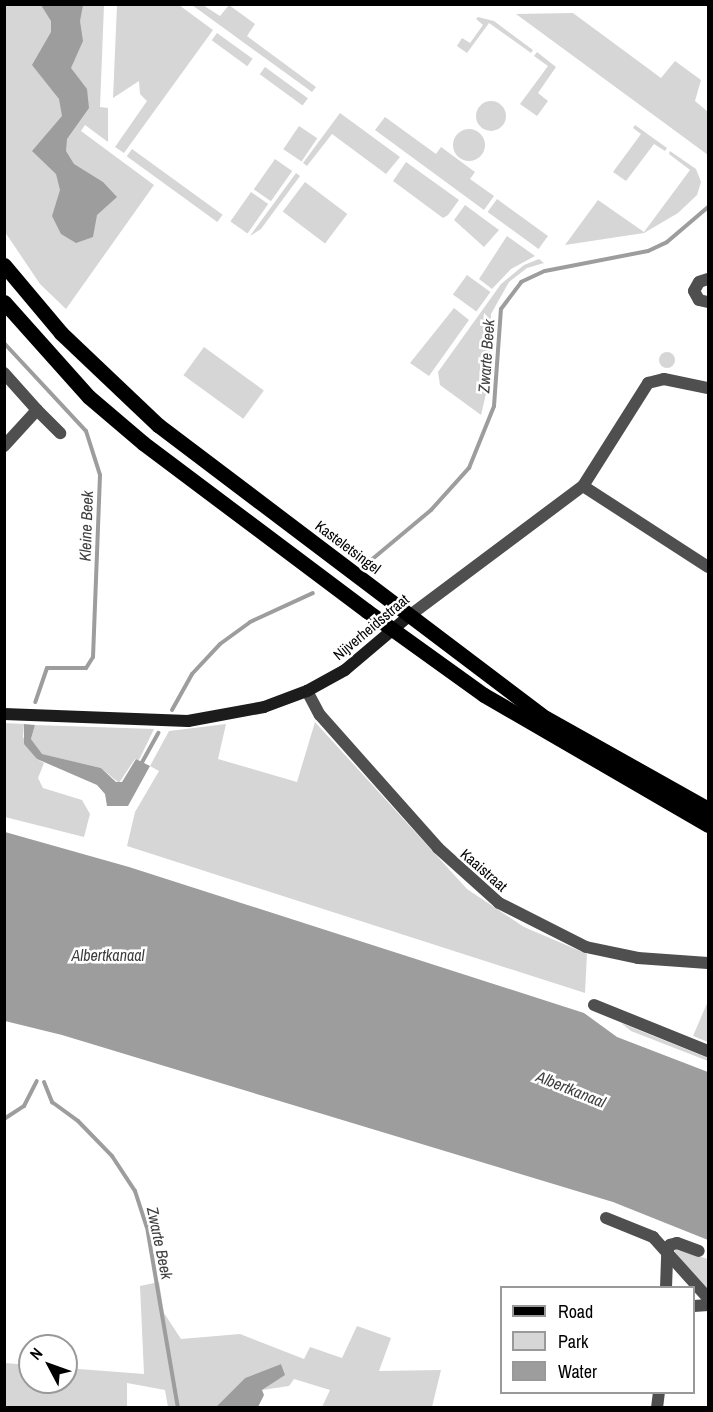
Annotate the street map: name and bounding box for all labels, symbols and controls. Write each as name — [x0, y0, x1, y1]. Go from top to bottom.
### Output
water label: Zwarte Beek — [474, 319, 498, 393]
water label: Kleine Beek — [75, 490, 97, 562]
street label: Kasteletsingel — [312, 517, 384, 577]
street label: Nijverheidsstraat — [330, 590, 412, 664]
street label: Kaaistraat — [457, 845, 511, 895]
water label: Albertkanaal — [72, 945, 144, 965]
water label: Albertkanaal — [534, 1066, 608, 1112]
water label: Zwarte Beek — [143, 1205, 177, 1281]
legend — [500, 1286, 695, 1394]
text: Road — [558, 1299, 593, 1324]
text: Park — [558, 1329, 588, 1354]
north arrow — [18, 1334, 78, 1394]
text: N — [25, 1343, 47, 1364]
text: Water — [558, 1359, 597, 1384]

